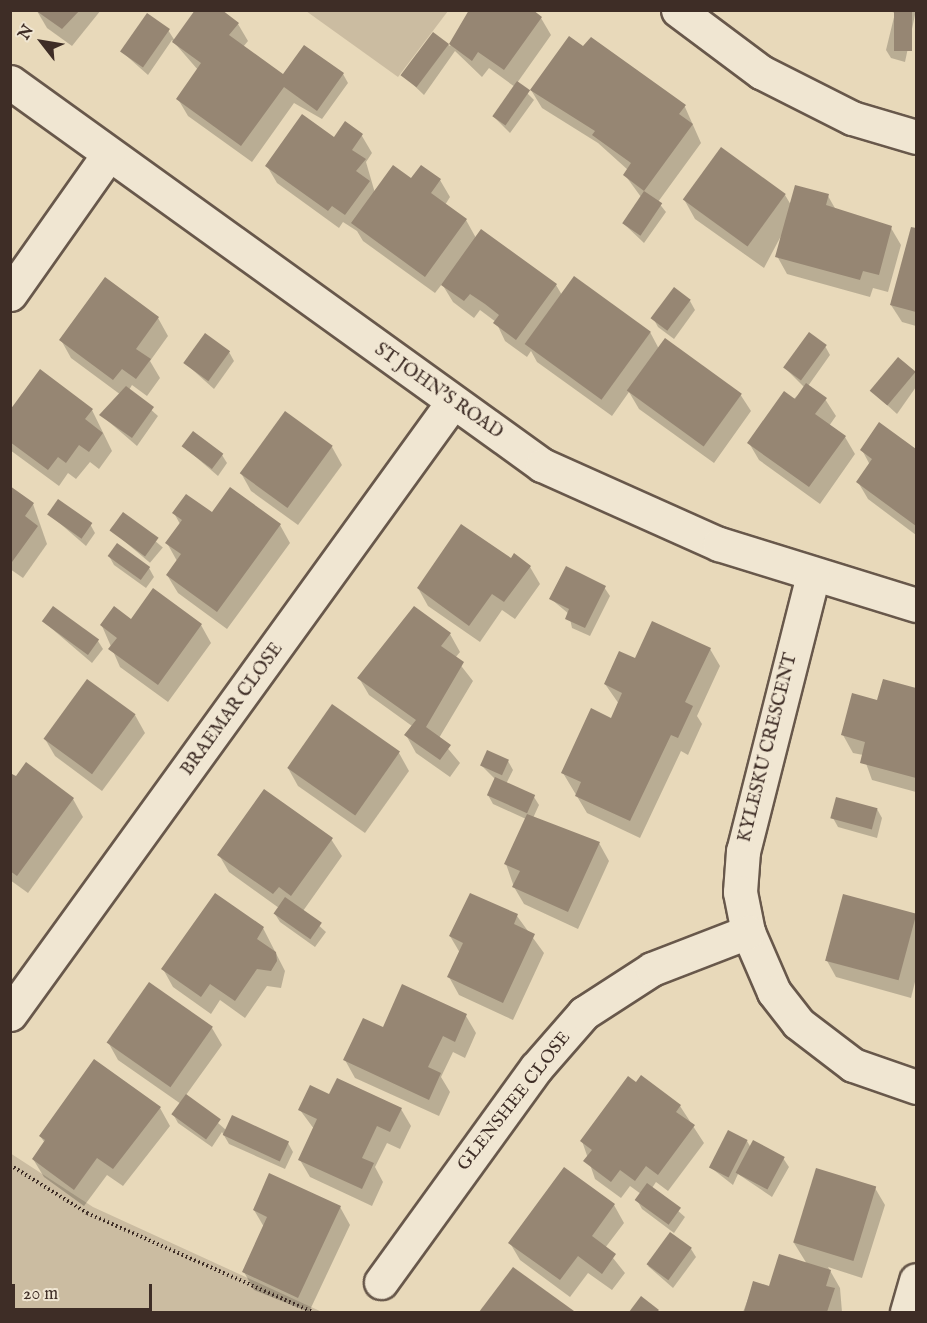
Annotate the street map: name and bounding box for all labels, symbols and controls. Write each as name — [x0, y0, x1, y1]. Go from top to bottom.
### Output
north arrow — [12, 12, 72, 72]
text: N — [14, 22, 39, 44]
street label: ST JOHN'S ROAD — [370, 340, 506, 444]
street label: BRAEMAR CLOSE — [178, 639, 288, 781]
street label: KYLESKU CRESCENT — [735, 651, 803, 845]
street label: GLENSHEE CLOSE — [454, 1028, 576, 1176]
scale bar — [15, 1272, 154, 1310]
text: 20 m — [23, 1283, 58, 1306]

